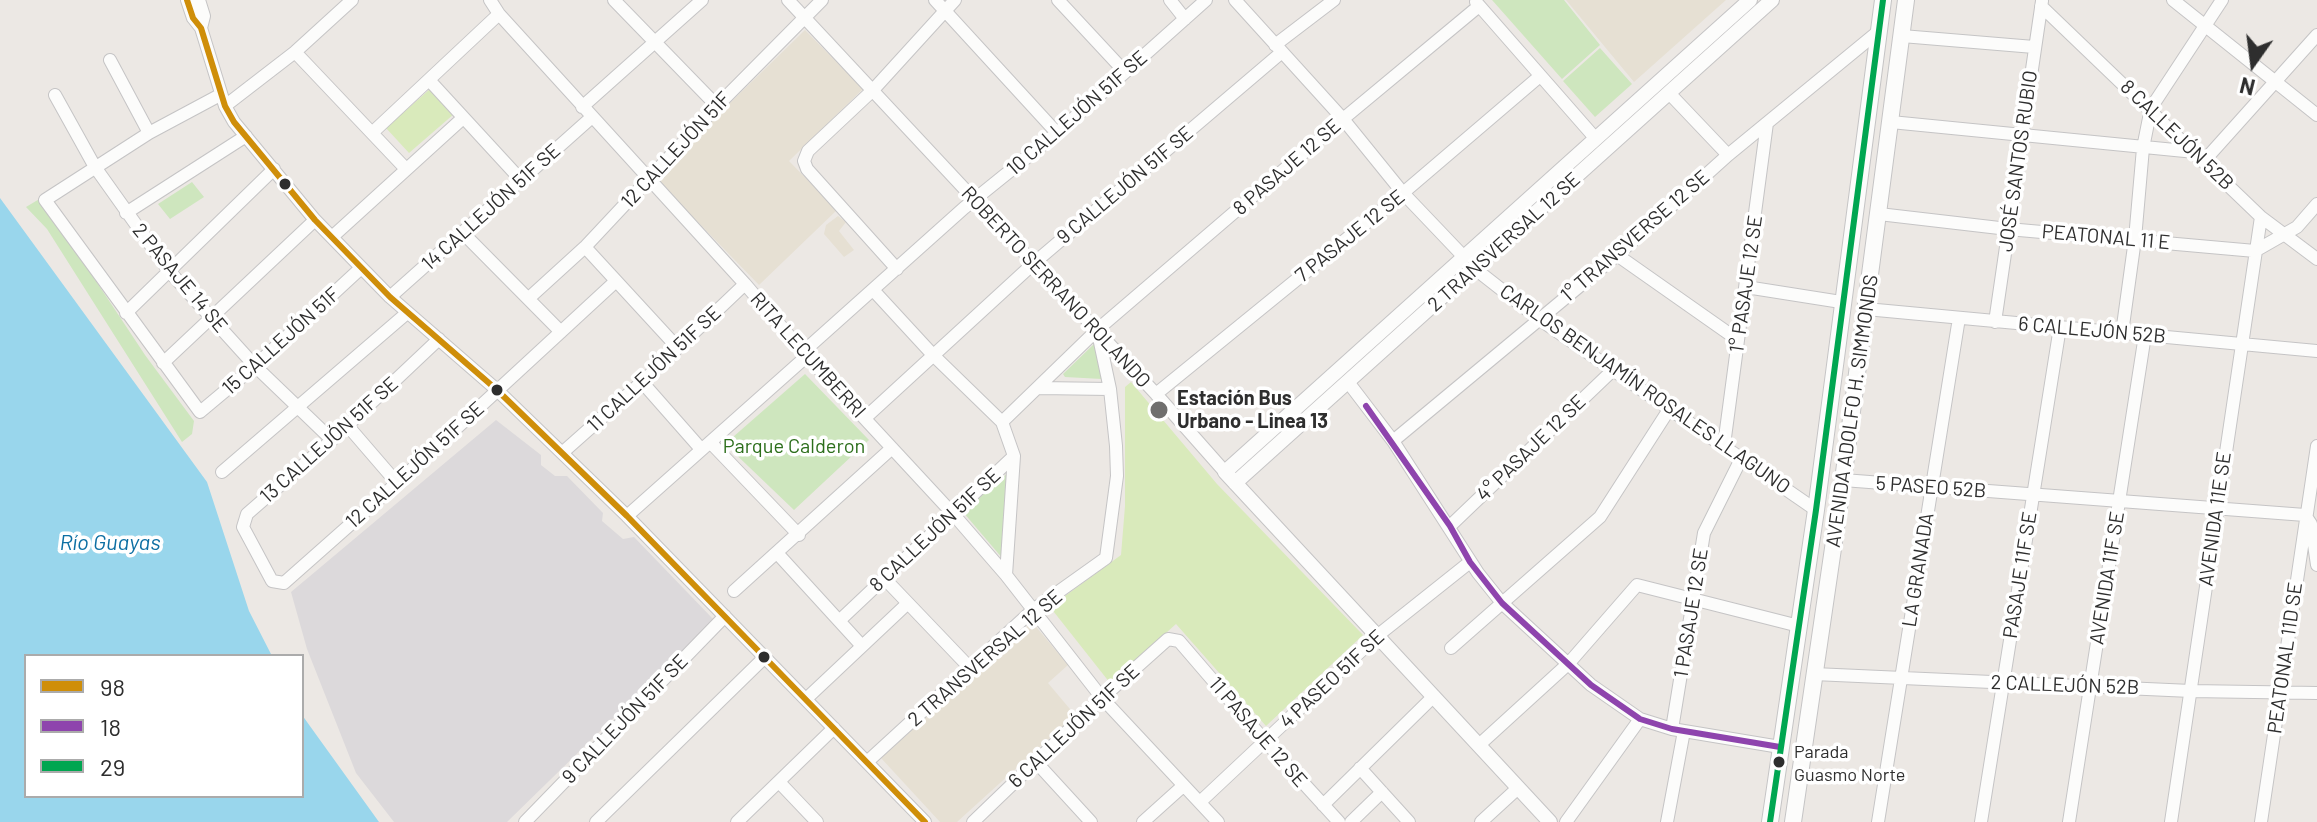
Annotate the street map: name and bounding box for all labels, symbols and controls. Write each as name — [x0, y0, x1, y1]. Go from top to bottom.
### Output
north arrow — [2213, 24, 2293, 104]
street label: 10 CALLEJÓN 51F SE — [1002, 45, 1152, 181]
street label: JOSÉ SANTOS RUBIO — [1993, 69, 2043, 253]
text: N — [2237, 73, 2257, 102]
street label: 8 CALLEJÓN 52B — [2115, 75, 2239, 195]
street label: 12 CALLEJÓN 51F — [616, 87, 736, 213]
street label: 8 PASAJE 12 SE — [1228, 114, 1346, 220]
street label: 9 CALLEJÓN 51F SE — [1052, 121, 1198, 249]
street label: 14 CALLEJÓN 51F SE — [417, 138, 565, 276]
street label: 1° TRANSVERSE 12 SE — [1556, 165, 1714, 307]
street label: 2 TRANSVERSAL 12 SE — [1423, 167, 1585, 317]
unlabelled marker — [277, 176, 293, 192]
street label: ROBERTO SERRANO ROLANDO — [956, 181, 1156, 393]
street label: 7 PASAJE 12 SE — [1291, 185, 1409, 287]
street label: 1° PASAJE 12 SE — [1724, 214, 1768, 354]
street label: 2 PASAJE 14 SE — [127, 219, 233, 337]
street label: PEATONAL 11 E — [2041, 219, 2171, 255]
street label: AVENIDA ADOLFO H. SIMMONDS — [1821, 273, 1883, 549]
street label: CARLOS BENJAMÍN ROSALES LLAGUNO — [1495, 279, 1795, 499]
street label: 15 CALLEJÓN 51F — [217, 282, 345, 400]
street label: RITA LECUMBERRI — [745, 287, 871, 423]
street label: 11 CALLEJÓN 51F SE — [582, 301, 726, 437]
street label: 6 CALLEJÓN 52B — [2017, 312, 2167, 348]
street label: 13 CALLEJÓN 51F SE — [255, 372, 403, 508]
unlabelled marker — [489, 382, 505, 398]
place label: Estación Bus Urbano - Linea 13 — [1177, 386, 1328, 433]
street label: 4° PASAJE 12 SE — [1471, 390, 1591, 506]
street label: 12 CALLEJÓN 51F SE — [341, 397, 489, 533]
marker: Estación Bus Urbano - Linea 13 — [1148, 399, 1170, 421]
park label: Parque Calderon — [723, 434, 865, 458]
street label: AVENIDA 11E SE — [2194, 450, 2236, 588]
street label: 8 CALLEJÓN 51F SE — [864, 463, 1006, 597]
street label: 5 PASEO 52B — [1875, 471, 1987, 503]
street label: PASAJE 11F SE — [1998, 510, 2042, 640]
street label: AVENIDA 11F SE — [2085, 510, 2129, 646]
street label: LA GRANADA — [1897, 511, 1939, 629]
water label: Río Guayas — [60, 530, 160, 556]
street label: 1 PASAJE 12 SE — [1669, 546, 1713, 680]
street label: PEATONAL 11D SE — [2262, 581, 2308, 735]
street label: 2 TRANSVERSAL 12 SE — [903, 584, 1067, 732]
street label: 4 PASEO 51F SE — [1275, 625, 1389, 733]
street label: 9 CALLEJÓN 51F SE — [557, 649, 693, 789]
unlabelled marker — [756, 649, 772, 665]
legend — [24, 654, 304, 798]
street label: 6 CALLEJÓN 51F SE — [1003, 659, 1145, 793]
street label: 2 CALLEJÓN 52B — [1990, 670, 2140, 700]
text: 98 — [100, 672, 125, 701]
street label: 11 PASAJE 12 SE — [1204, 672, 1312, 792]
text: 18 — [100, 712, 121, 741]
place label: Parada Guasmo Norte — [1794, 741, 1905, 784]
text: 29 — [100, 752, 125, 781]
marker: Parada Guasmo Norte — [1771, 754, 1787, 770]

